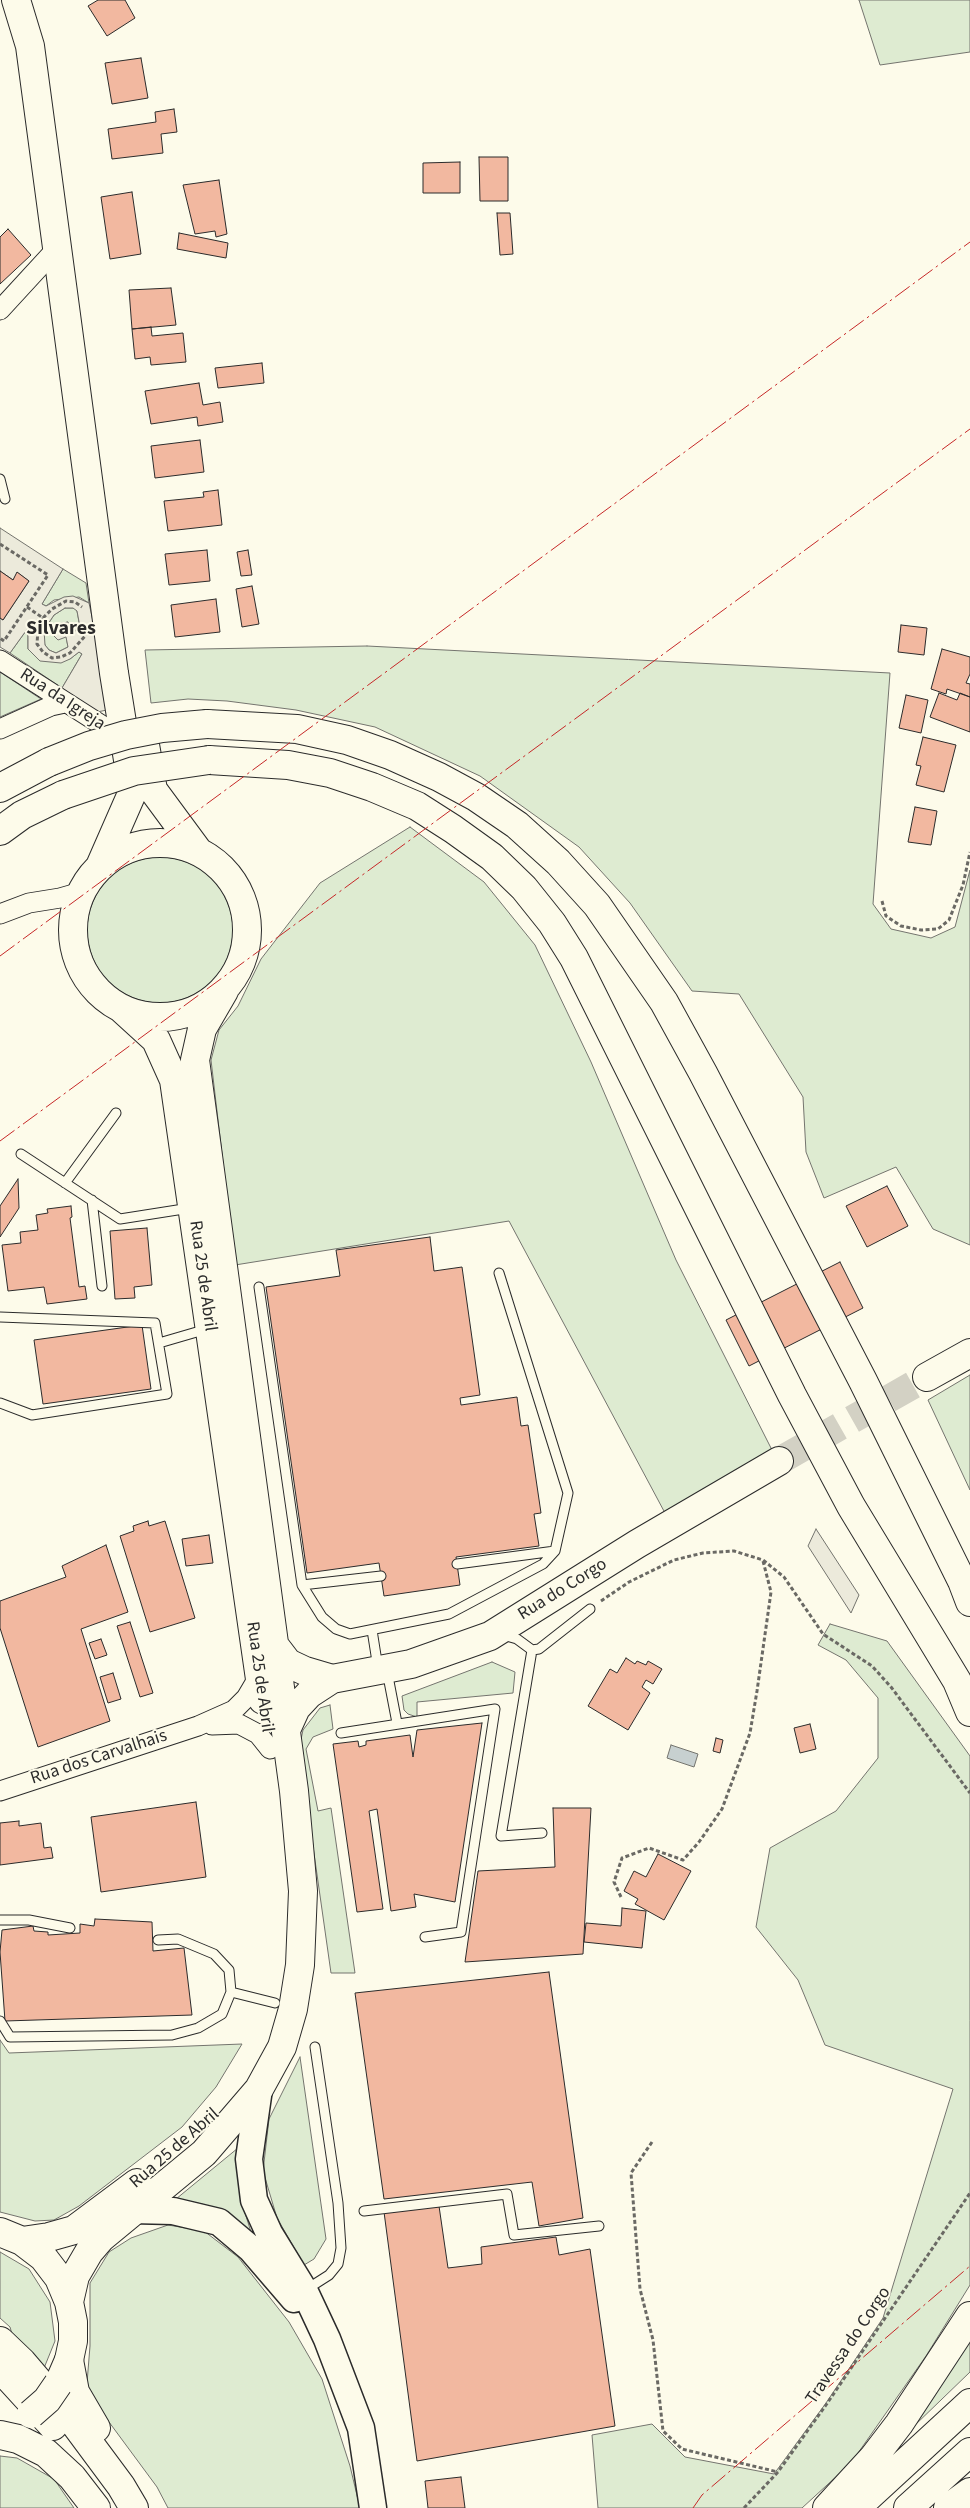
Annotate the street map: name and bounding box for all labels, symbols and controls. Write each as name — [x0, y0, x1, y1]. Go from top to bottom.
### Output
district label: Silvares — [26, 618, 96, 642]
street label: Rua da Igreja — [15, 664, 109, 736]
street label: Rua 25 de Abril — [184, 1219, 220, 1333]
street label: Rua do Corgo — [515, 1554, 611, 1626]
street label: Rua 25 de Abril — [241, 1620, 277, 1734]
street label: Rua dos Carvalhais — [28, 1726, 170, 1790]
street label: Rua 25 de Abril — [126, 2104, 224, 2194]
street label: Travessa do Corgo — [802, 2283, 896, 2409]

